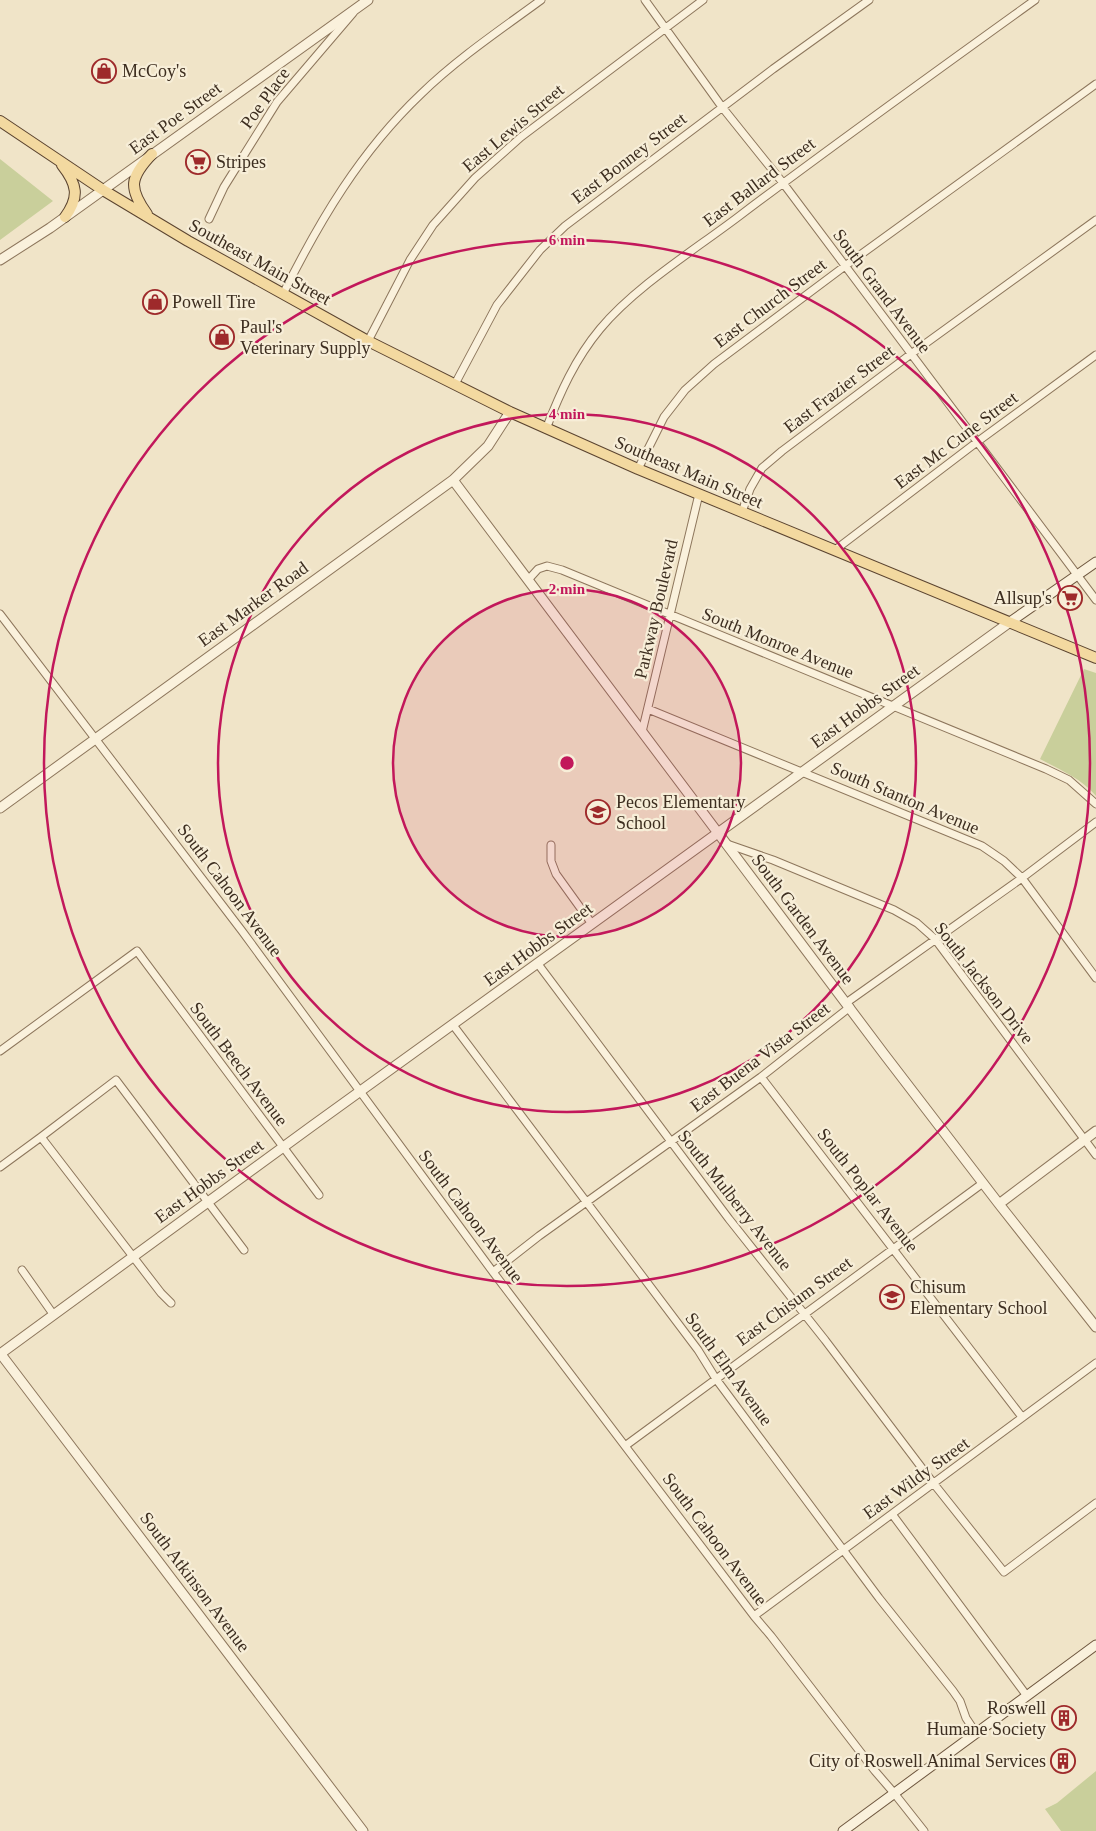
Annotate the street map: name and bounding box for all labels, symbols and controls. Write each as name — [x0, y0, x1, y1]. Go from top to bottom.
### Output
shop icon: McCoy's — [91, 58, 117, 84]
place label: McCoy's — [122, 61, 186, 81]
street label: Poe Place — [236, 64, 294, 132]
street label: East Poe Street — [125, 78, 225, 158]
street label: East Lewis Street — [458, 80, 568, 176]
street label: East Bonney Street — [568, 108, 690, 208]
street label: East Ballard Street — [699, 133, 819, 231]
supermarket icon: Stripes — [185, 149, 211, 175]
place label: Stripes — [216, 152, 266, 172]
street label: Southeast Main Street — [186, 215, 334, 309]
street label: South Grand Avenue — [829, 225, 935, 357]
text: 6 min — [549, 232, 586, 248]
street label: East Church Street — [710, 254, 830, 352]
shop icon: Powell Tire — [142, 289, 168, 315]
place label: Powell Tire — [172, 292, 256, 312]
place label: Paul's Veterinary Supply — [240, 317, 370, 358]
shop icon: Paul's Veterinary Supply — [209, 324, 235, 350]
street label: East Frazier Street — [780, 341, 898, 437]
street label: East Mc Cune Street — [891, 387, 1021, 493]
text: 4 min — [549, 406, 586, 422]
street label: Southeast Main Street — [612, 432, 766, 512]
street label: Parkway Boulevard — [630, 537, 682, 681]
street label: East Marker Road — [194, 557, 312, 651]
text: 2 min — [549, 581, 586, 597]
supermarket icon: Allsup's — [1057, 585, 1083, 611]
place label: Allsup's — [994, 588, 1052, 608]
street label: South Monroe Avenue — [699, 603, 857, 683]
street label: East Hobbs Street — [807, 660, 923, 752]
centre of rings — [558, 754, 576, 772]
street label: South Stanton Avenue — [828, 758, 982, 838]
place label: Pecos Elementary School — [616, 792, 745, 833]
school or university icon: Pecos Elementary School — [585, 799, 611, 825]
street label: South Cahoon Avenue — [174, 820, 286, 960]
street label: South Garden Avenue — [748, 850, 858, 988]
street label: East Hobbs Street — [480, 898, 596, 990]
street label: South Jackson Drive — [930, 918, 1038, 1048]
street label: South Beech Avenue — [186, 998, 292, 1130]
street label: East Buena Vista Street — [686, 998, 834, 1116]
street label: South Poplar Avenue — [813, 1124, 923, 1256]
street label: South Mulberry Avenue — [674, 1126, 796, 1274]
street label: East Hobbs Street — [151, 1135, 267, 1227]
street label: South Cahoon Avenue — [415, 1146, 527, 1286]
street label: East Chisum Street — [732, 1252, 856, 1350]
place label: Chisum Elementary School — [910, 1277, 1047, 1318]
school or university icon: Chisum Elementary School — [879, 1284, 905, 1310]
street label: South Elm Avenue — [681, 1309, 777, 1429]
street label: East Wildy Street — [859, 1433, 973, 1523]
street label: South Cahoon Avenue — [659, 1469, 771, 1609]
street label: South Atkinson Avenue — [136, 1508, 254, 1656]
place label: Roswell Humane Society — [927, 1698, 1046, 1739]
building icon: Roswell Humane Society — [1051, 1705, 1077, 1731]
building icon: City of Roswell Animal Services — [1050, 1748, 1076, 1774]
place label: City of Roswell Animal Services — [809, 1751, 1046, 1771]

